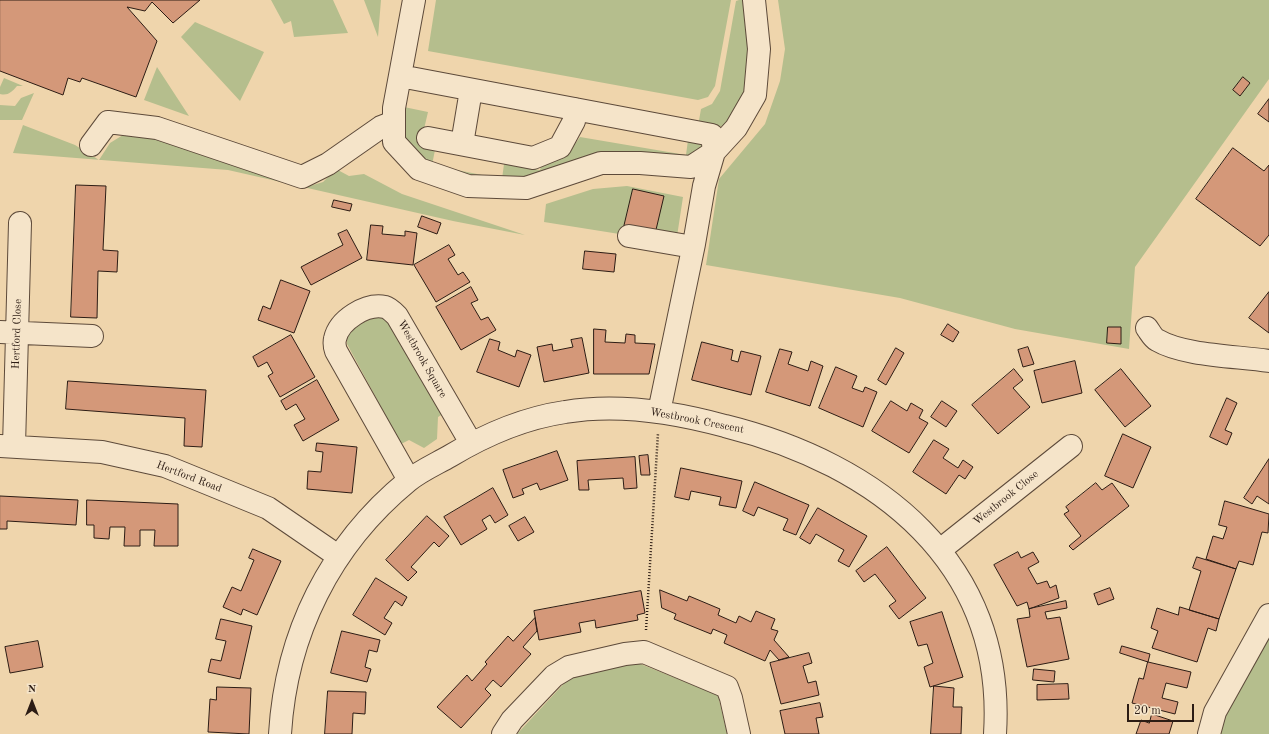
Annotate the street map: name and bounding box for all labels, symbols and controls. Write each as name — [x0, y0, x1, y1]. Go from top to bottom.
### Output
street label: Hertford Close — [9, 299, 25, 369]
street label: Westbrook Square — [394, 318, 450, 400]
street label: Westbrook Crescent — [649, 405, 745, 437]
street label: Hertford Road — [154, 458, 224, 496]
street label: Westbrook Close — [971, 468, 1041, 528]
north arrow — [12, 682, 52, 722]
text: N — [28, 684, 36, 695]
scale bar — [1129, 696, 1196, 722]
text: 20 m — [1134, 705, 1161, 717]

